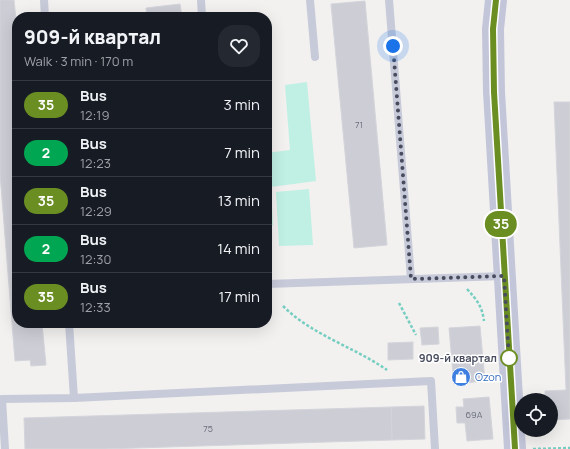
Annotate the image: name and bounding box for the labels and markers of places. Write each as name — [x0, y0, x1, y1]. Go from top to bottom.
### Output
marker: 909-й квартал — [500, 349, 518, 367]
place label: 909-й квартал — [419, 350, 497, 365]
shop icon: Ozon — [450, 366, 472, 388]
place label: Ozon — [475, 369, 501, 384]

